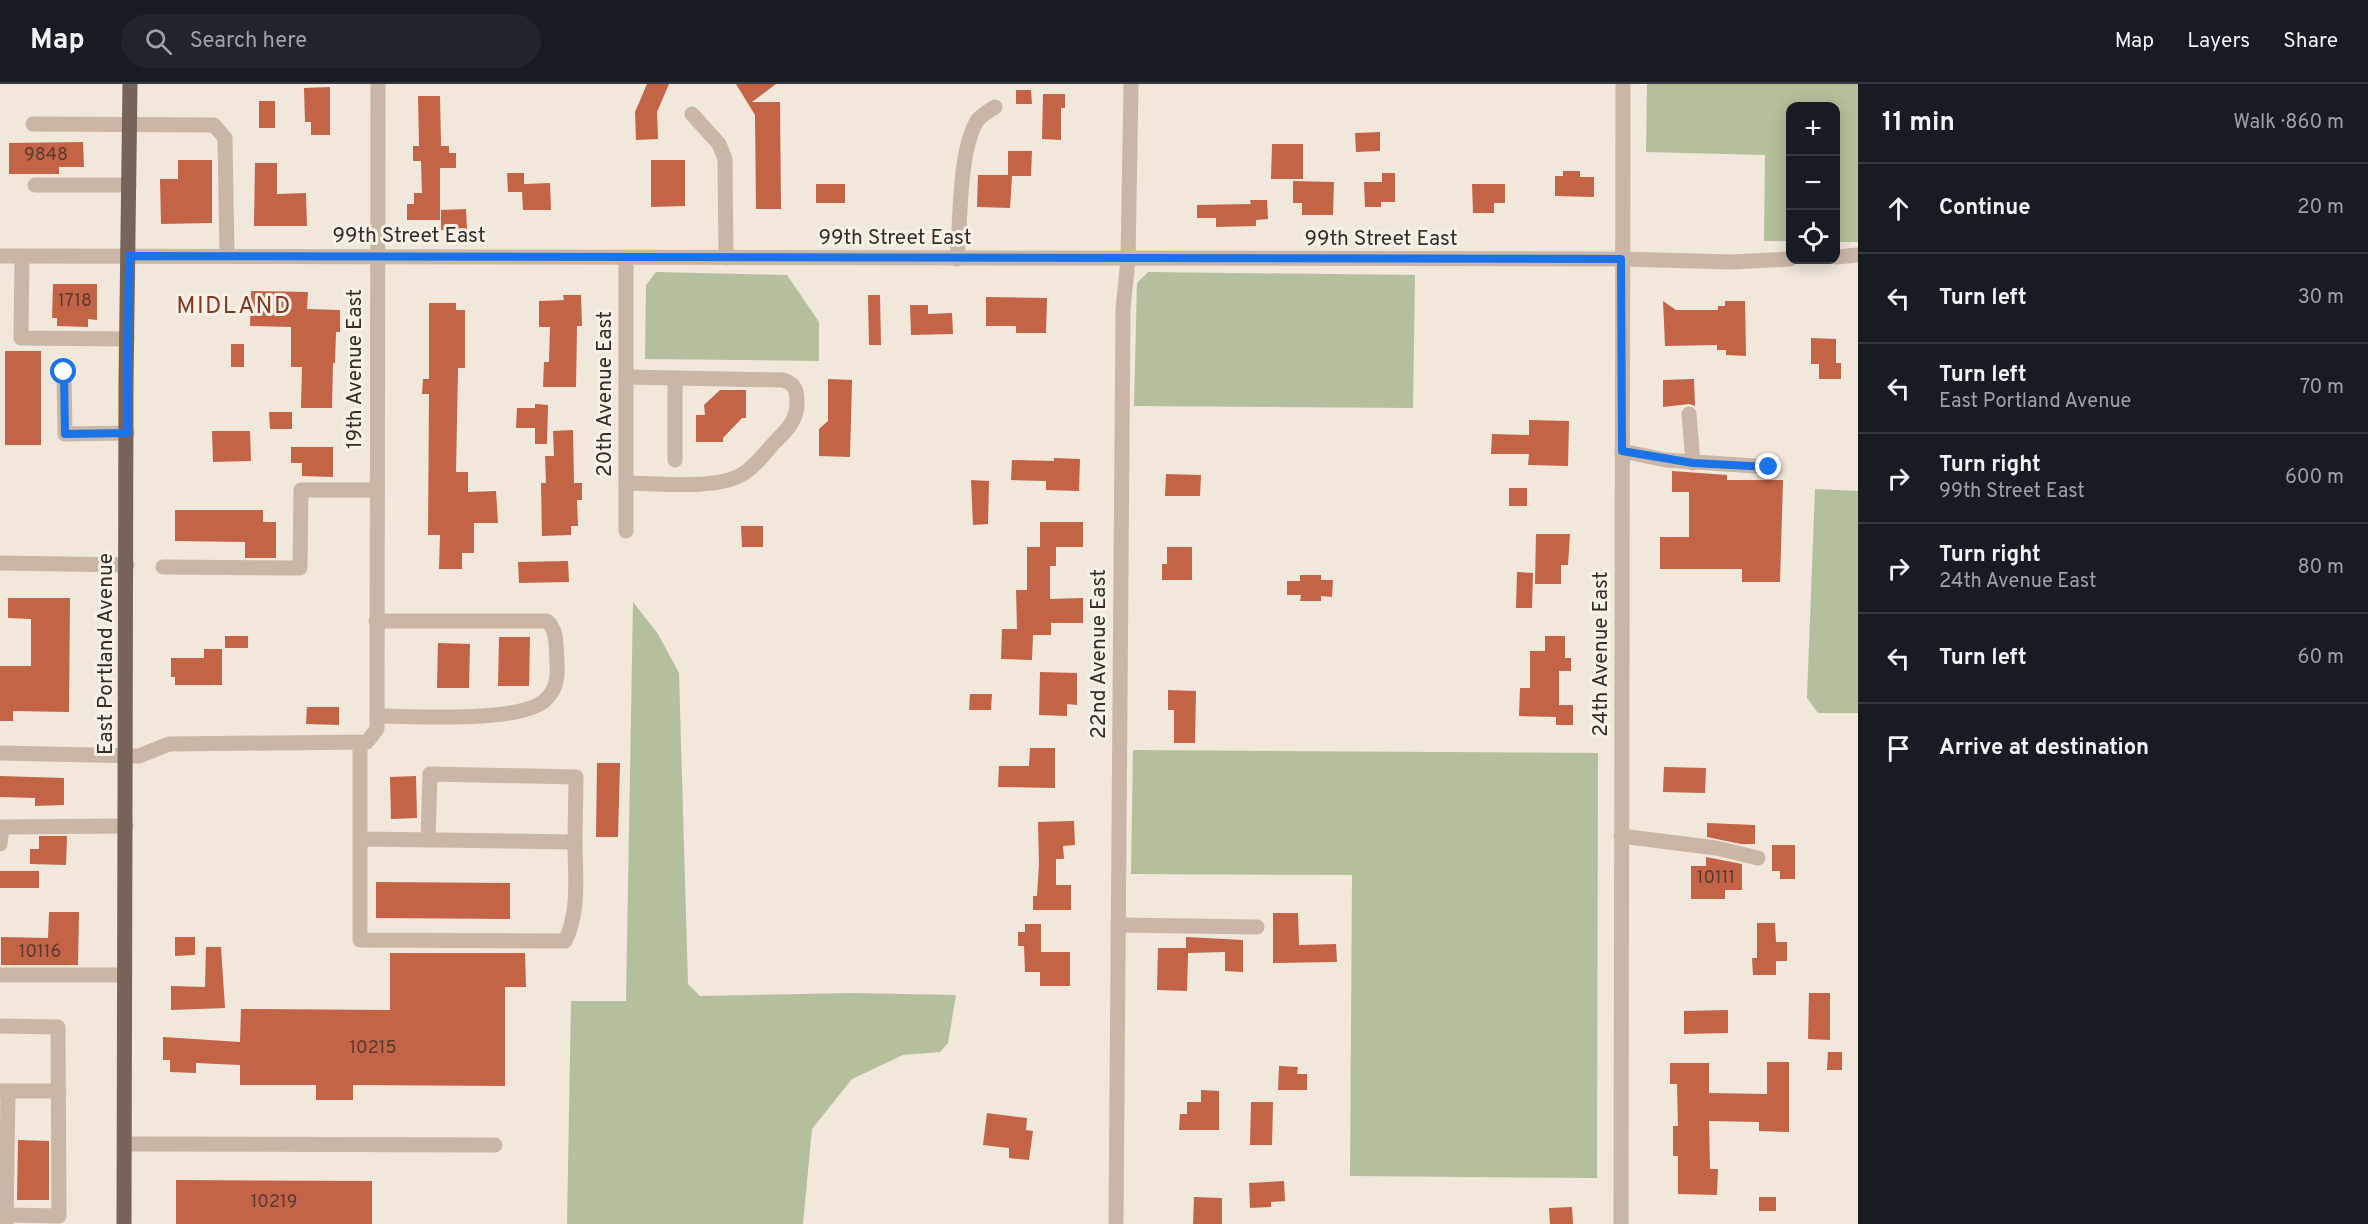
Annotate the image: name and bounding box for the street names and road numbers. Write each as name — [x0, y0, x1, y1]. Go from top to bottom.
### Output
street label: 99th Street East — [332, 223, 486, 250]
street label: 99th Street East — [818, 225, 972, 252]
street label: 99th Street East — [1304, 226, 1458, 253]
street label: 19th Avenue East — [342, 289, 369, 449]
street label: 20th Avenue East — [592, 311, 619, 477]
street label: East Portland Avenue — [93, 553, 120, 755]
street label: 22nd Avenue East — [1086, 569, 1113, 739]
street label: 24th Avenue East — [1588, 571, 1615, 737]

